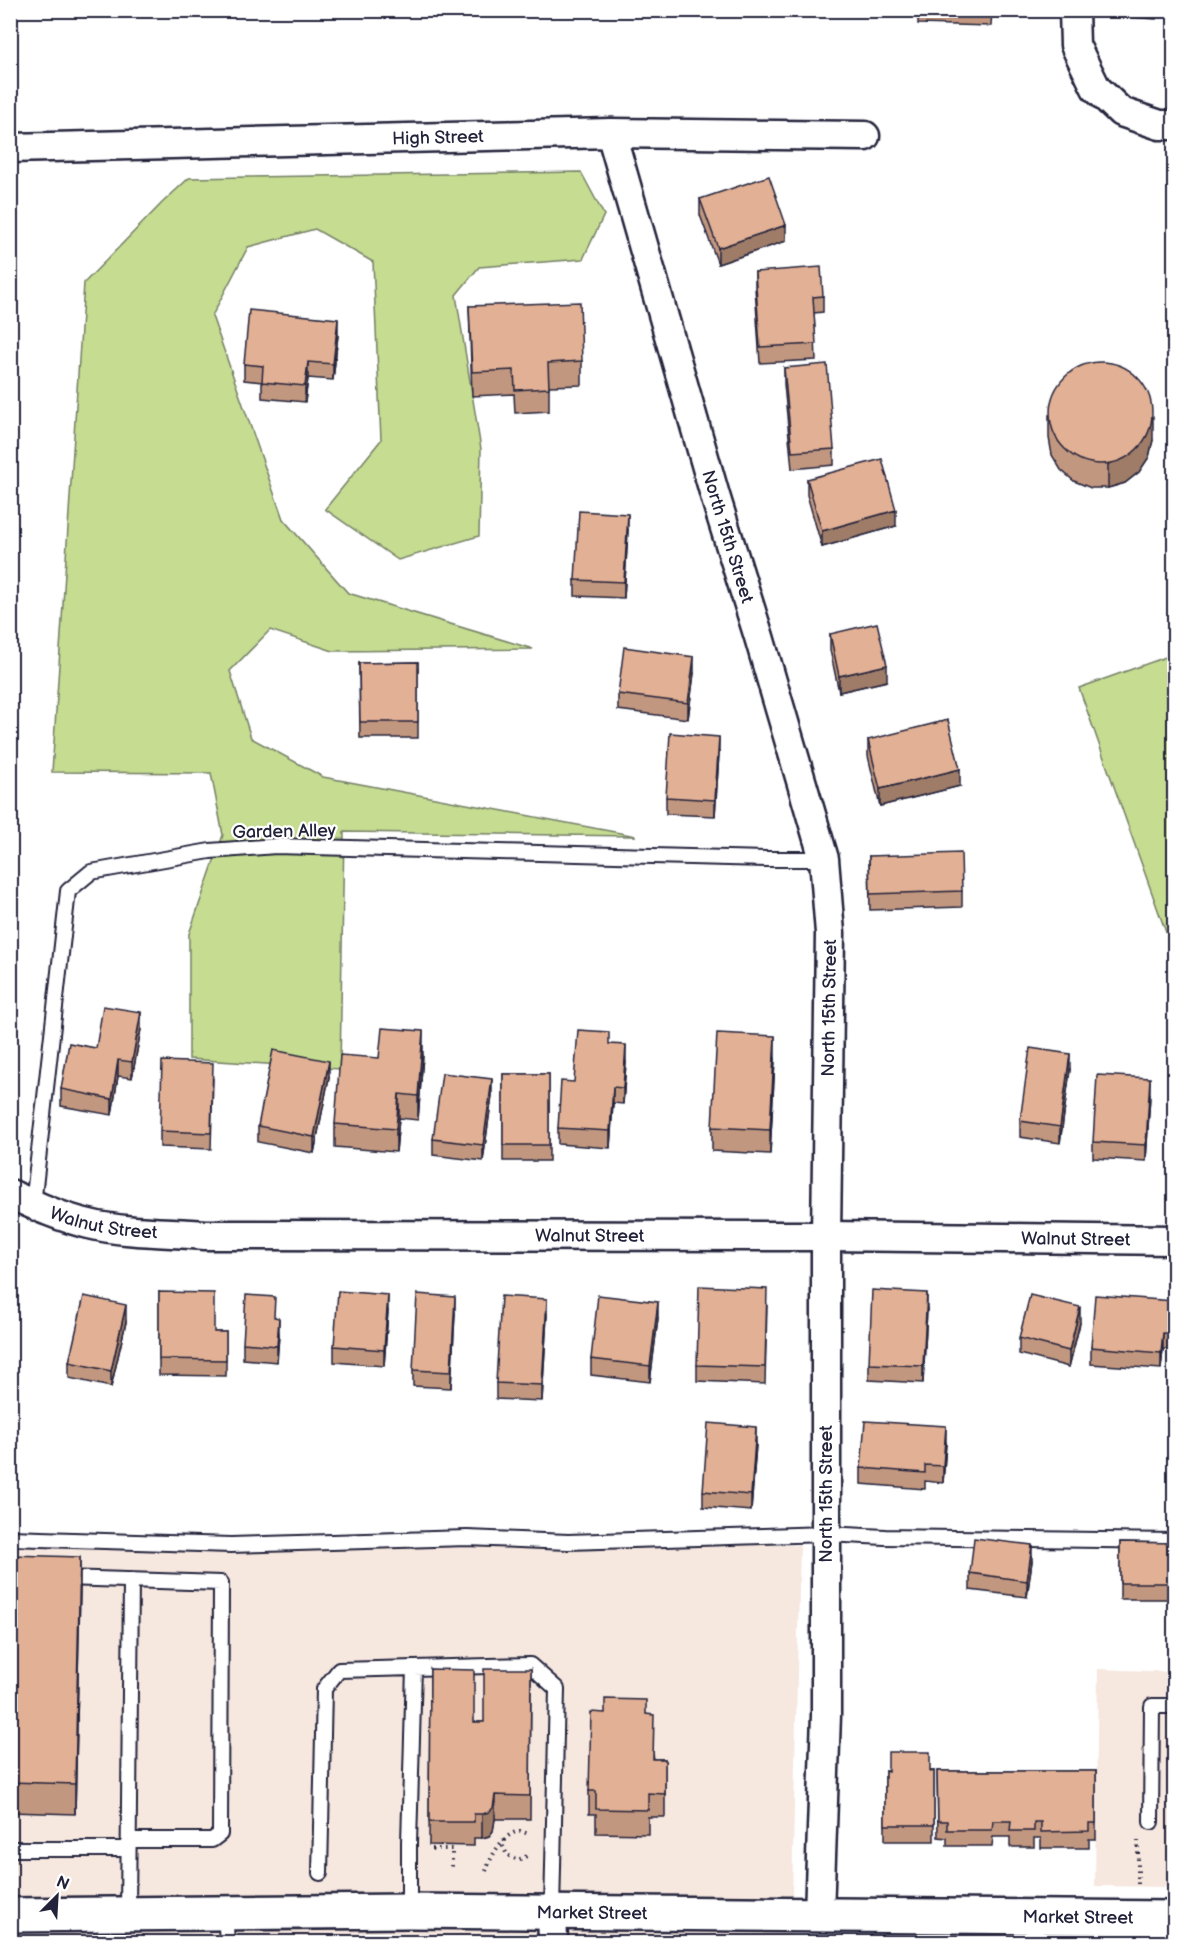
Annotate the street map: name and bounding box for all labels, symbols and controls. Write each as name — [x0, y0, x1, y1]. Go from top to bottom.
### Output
street label: High Street — [392, 126, 484, 149]
street label: North 15th Street — [697, 468, 758, 606]
street label: Garden Alley — [232, 820, 337, 843]
street label: North 15th Street — [818, 939, 841, 1077]
street label: Walnut Street — [47, 1203, 158, 1243]
street label: Walnut Street — [535, 1226, 645, 1247]
street label: Walnut Street — [1021, 1228, 1131, 1251]
street label: North 15th Street — [816, 1425, 837, 1563]
north arrow — [27, 1866, 87, 1926]
text: N — [53, 1873, 72, 1895]
street label: Market Street — [536, 1902, 648, 1924]
street label: Market Street — [1022, 1907, 1134, 1929]

